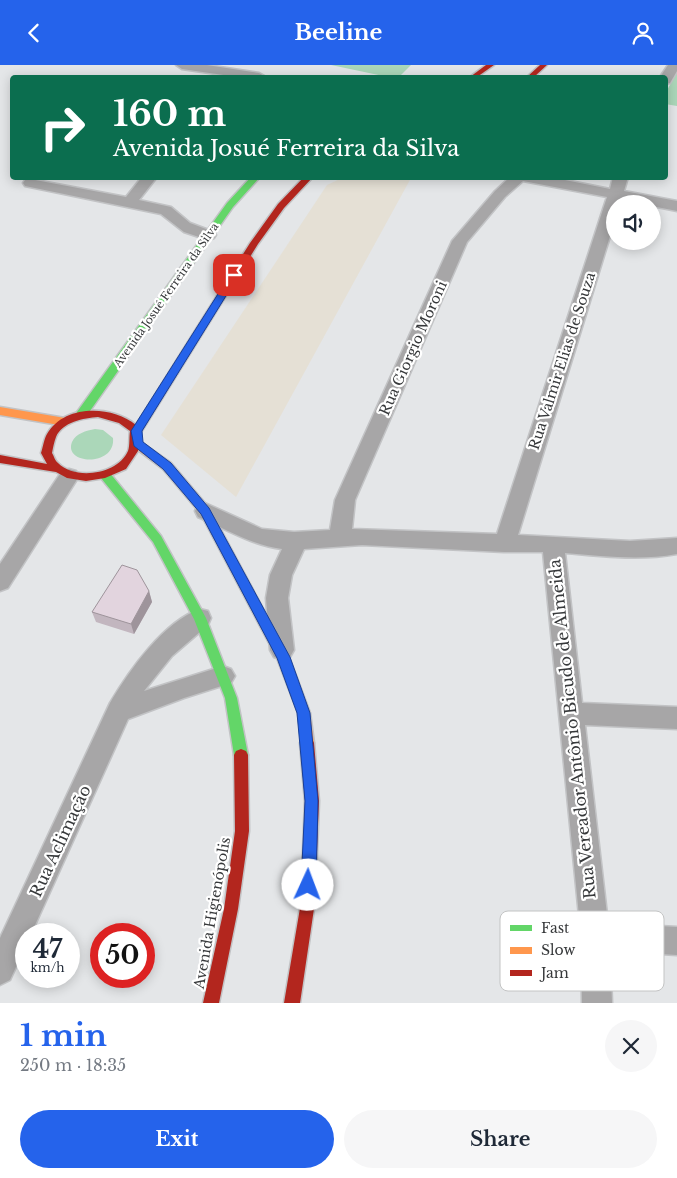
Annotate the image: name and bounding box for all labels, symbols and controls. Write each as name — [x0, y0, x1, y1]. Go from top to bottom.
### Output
icon: back — [20, 19, 48, 47]
text: Beeline — [295, 19, 382, 46]
icon: person — [629, 19, 657, 47]
text: 160 m — [113, 92, 226, 135]
icon: right — [30, 95, 95, 160]
text: Avenida Josué Ferreira da Silva — [113, 135, 459, 162]
map controls — [606, 195, 661, 250]
button: sound — [606, 195, 661, 250]
street label: Avenida Josué Ferreira da Silva — [110, 219, 222, 371]
pin — [213, 254, 255, 296]
icon: arrive — [220, 261, 248, 289]
street label: Rua Valmir Elias de Souza — [525, 270, 599, 452]
street label: Rua Giorgio Moroni — [375, 278, 451, 418]
street label: Rua Vereador Antônio Bicudo de Almeida — [544, 558, 600, 900]
street label: Rua Aclimação — [25, 782, 95, 900]
street label: Avenida Higienópolis — [190, 836, 234, 991]
position arrow — [281, 858, 333, 910]
legend — [500, 911, 664, 991]
text: Fast — [541, 919, 570, 937]
speed limit sign: 50 — [90, 923, 155, 988]
text: 47 — [33, 934, 62, 965]
text: Slow — [541, 941, 575, 959]
text: km/h — [30, 960, 65, 975]
text: Jam — [539, 964, 569, 982]
text: 1 min — [20, 1017, 107, 1054]
button: close — [605, 1020, 657, 1072]
text: 250 m · 18:35 — [20, 1055, 126, 1075]
button: Exit — [20, 1110, 334, 1168]
button: Share — [344, 1110, 657, 1168]

